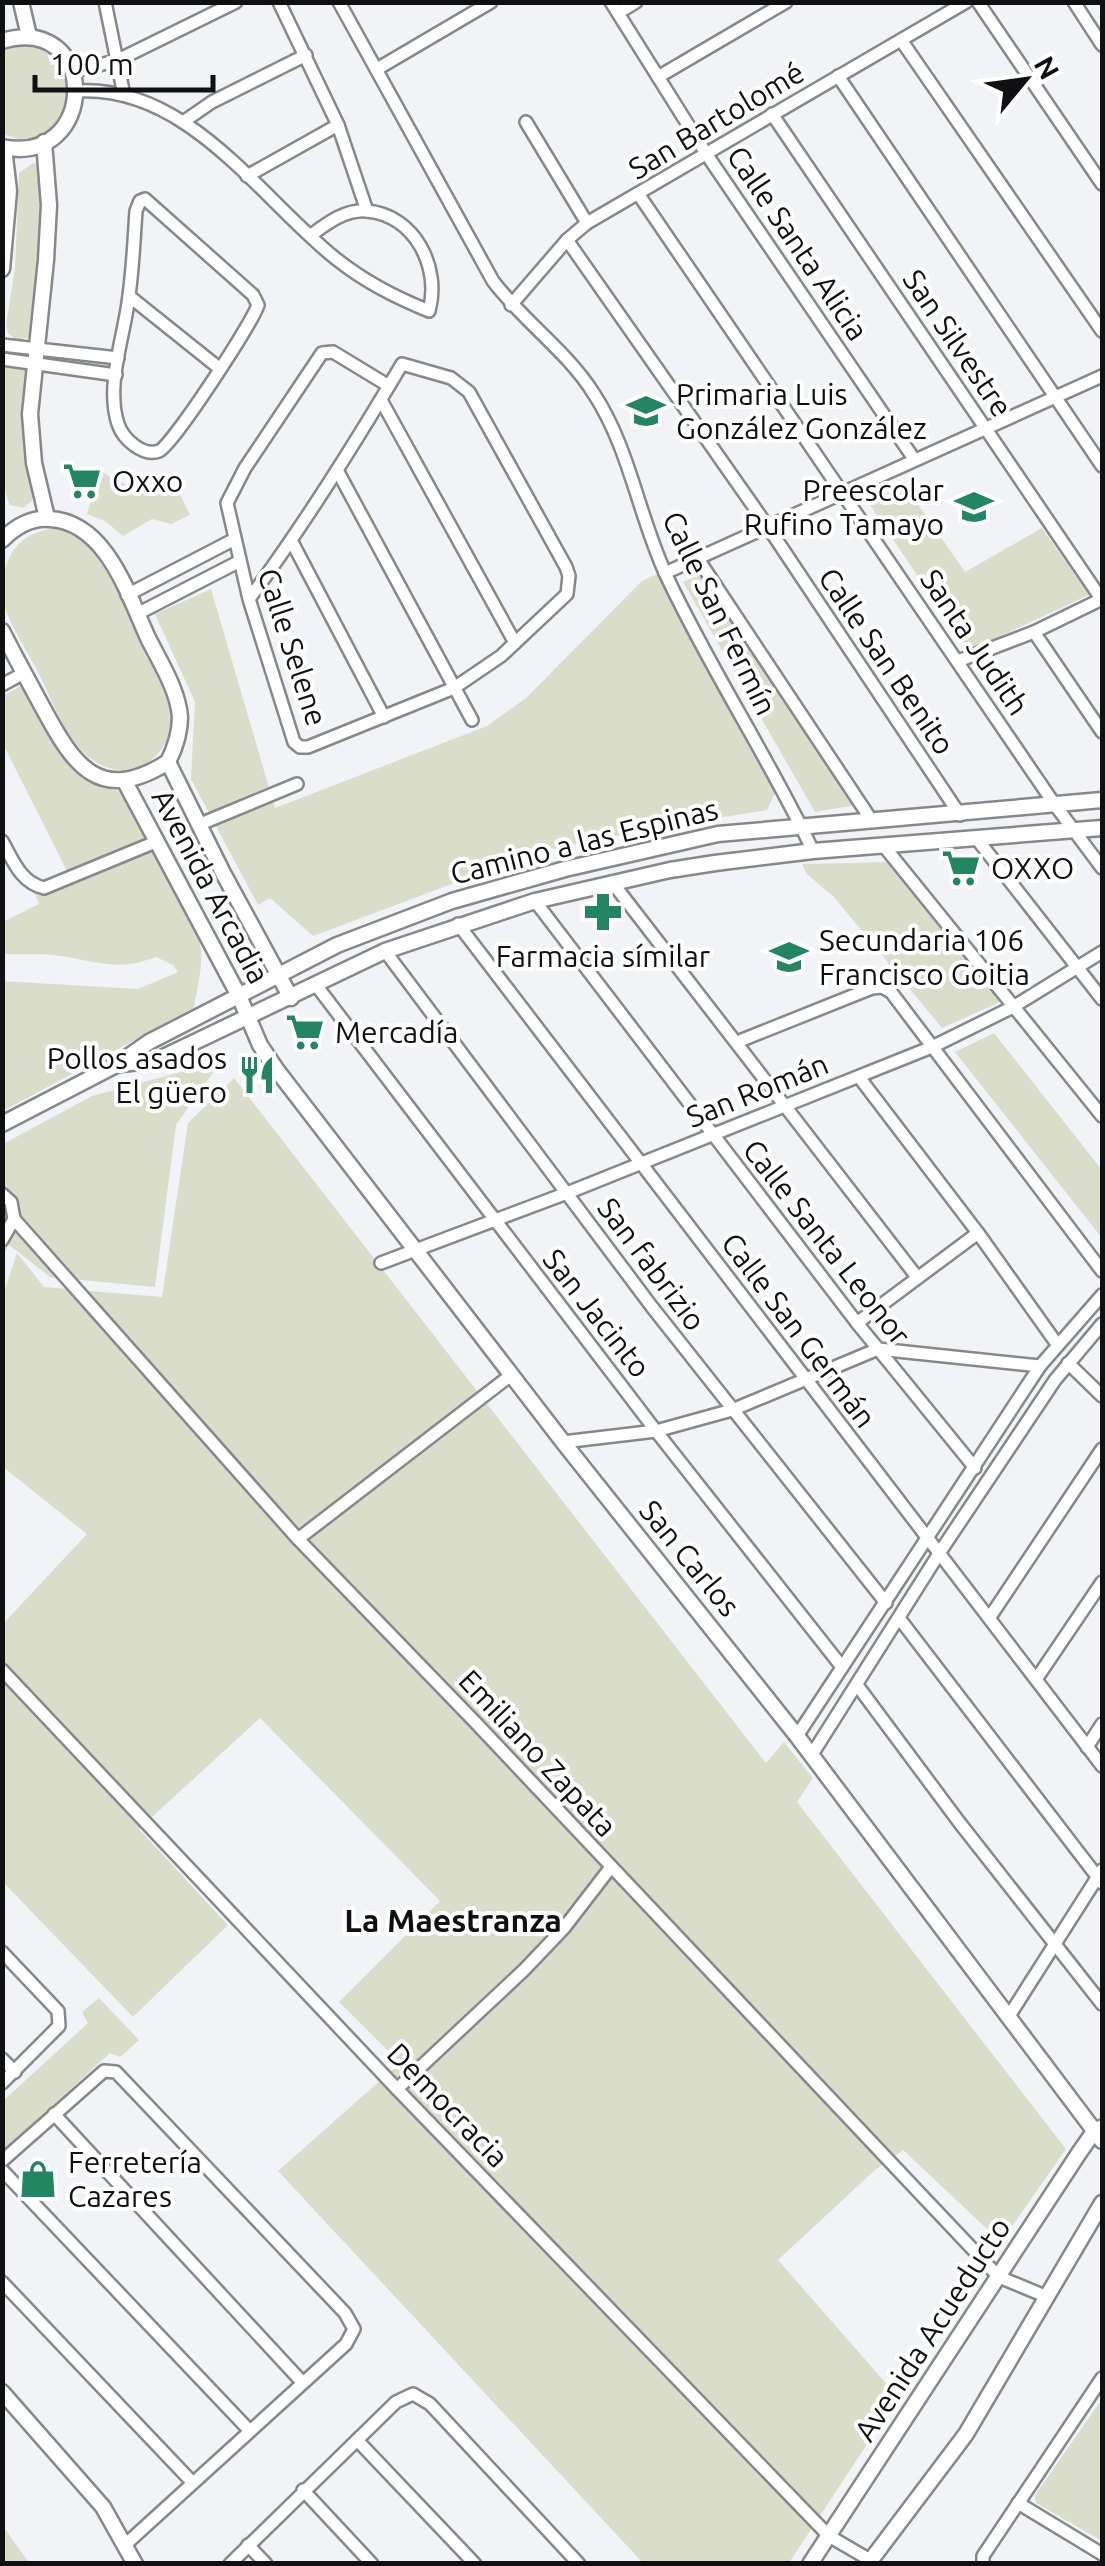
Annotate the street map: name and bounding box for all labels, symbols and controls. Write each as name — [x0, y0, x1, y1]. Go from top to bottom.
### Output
scale bar — [35, 30, 212, 92]
north arrow — [975, 30, 1075, 130]
text: 100 m — [50, 47, 134, 81]
text: N — [1029, 51, 1066, 84]
street label: San Bartolomé — [622, 54, 810, 186]
street label: Calle Santa Alicia — [721, 140, 875, 346]
street label: San Silvestre — [896, 263, 1020, 423]
place label: Primaria Luis González González — [676, 377, 927, 445]
school or university icon: Primaria Luis González González — [625, 390, 667, 432]
supermarket icon: Oxxo — [61, 460, 103, 502]
place label: Oxxo — [112, 464, 183, 498]
place label: Preescolar Rufino Tamayo — [744, 473, 945, 541]
school or university icon: Preescolar Rufino Tamayo — [953, 486, 995, 528]
street label: Calle San Fermín — [656, 506, 784, 720]
street label: Calle San Benito — [812, 561, 962, 761]
street label: Santa Judith — [914, 563, 1036, 721]
street label: Calle Selene — [252, 564, 334, 730]
street label: Avenida Arcadia — [146, 783, 276, 989]
street label: Camino a las Espinas — [447, 791, 721, 891]
supermarket icon: OXXO — [940, 847, 982, 889]
place label: OXXO — [991, 851, 1074, 885]
pharmacy icon: Farmacia símilar — [582, 891, 624, 933]
place label: Secundaria 106 Francisco Goitia — [819, 923, 1030, 991]
school or university icon: Secundaria 106 Francisco Goitia — [768, 936, 810, 978]
place label: Farmacia símilar — [496, 939, 711, 973]
supermarket icon: Mercadía — [284, 1011, 326, 1053]
place label: Mercadía — [335, 1015, 459, 1049]
place label: Pollos asados El güero — [47, 1041, 227, 1109]
street label: San Román — [681, 1046, 833, 1134]
restaurant icon: Pollos asados El güero — [236, 1054, 278, 1096]
street label: Calle Santa Leonor — [736, 1133, 918, 1352]
street label: San fabrizio — [591, 1191, 713, 1337]
street label: Calle San Germán — [715, 1226, 883, 1434]
street label: San Jacinto — [537, 1242, 657, 1384]
street label: San Carlos — [633, 1493, 747, 1623]
street label: Emiliano Zapata — [452, 1663, 624, 1843]
district label: La Maestranza — [344, 1902, 562, 1938]
street label: Democracia — [381, 2036, 515, 2174]
place label: Ferretería Cazares — [68, 2145, 202, 2213]
shop icon: Ferretería Cazares — [17, 2158, 59, 2200]
street label: Avenida Acueducto — [847, 2211, 1017, 2447]

